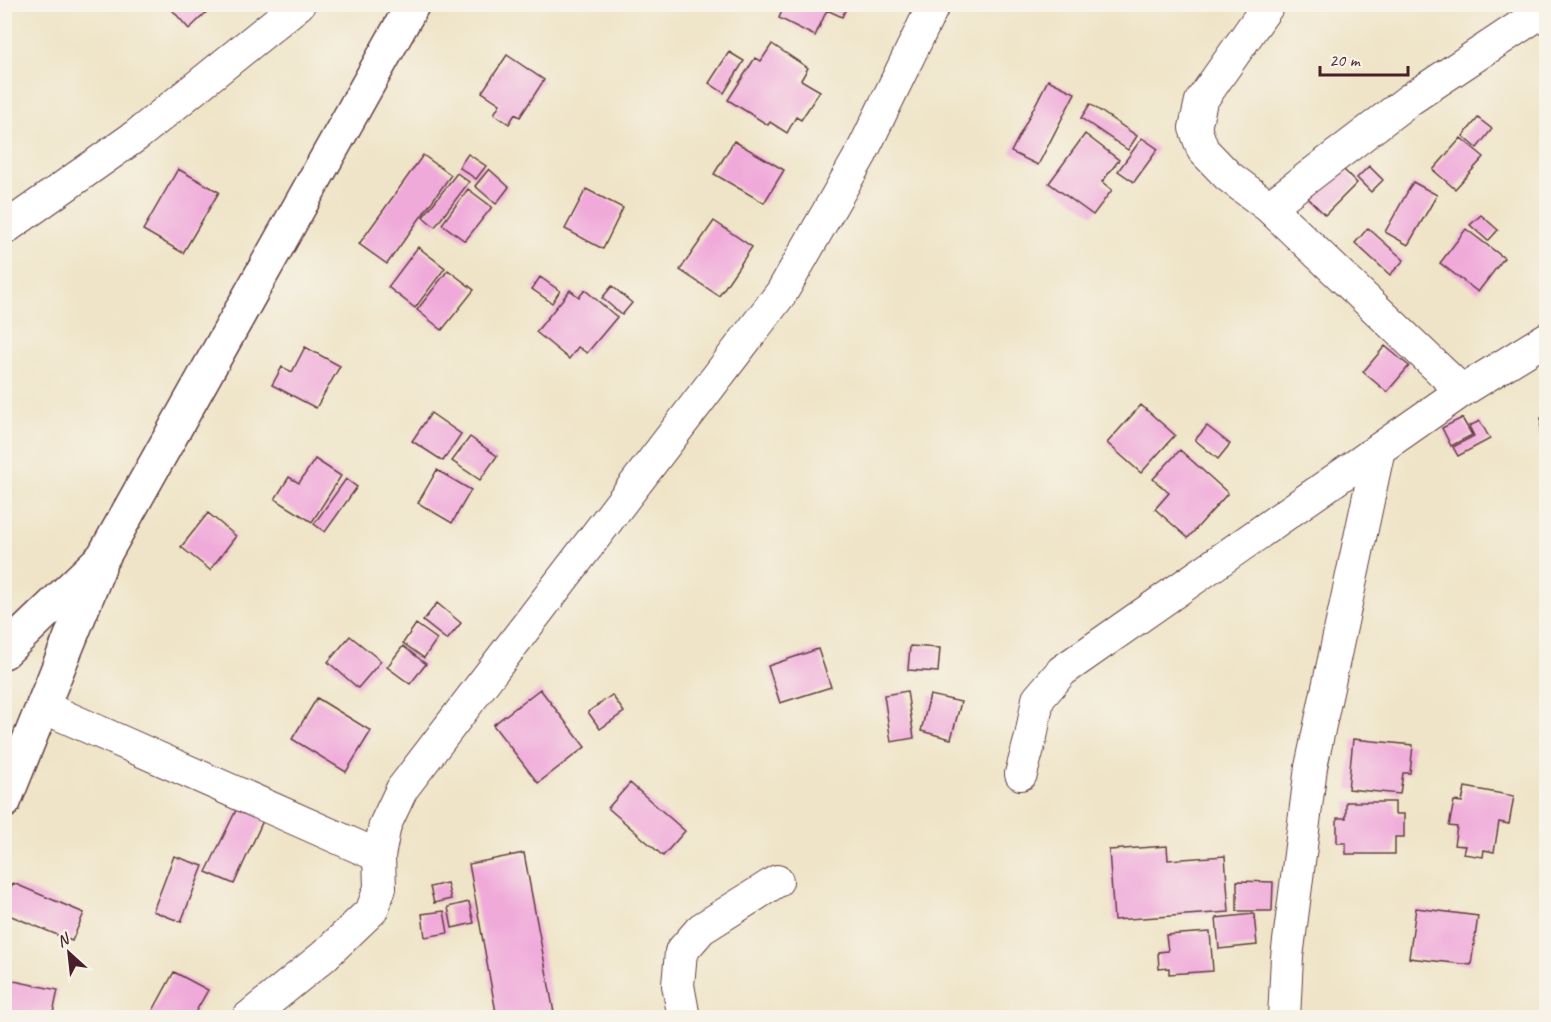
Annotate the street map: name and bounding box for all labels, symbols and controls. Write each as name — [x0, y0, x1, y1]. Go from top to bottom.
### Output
scale bar — [1320, 39, 1408, 77]
text: 20 m — [1329, 49, 1362, 71]
north arrow — [39, 923, 99, 983]
text: N — [54, 928, 74, 952]

